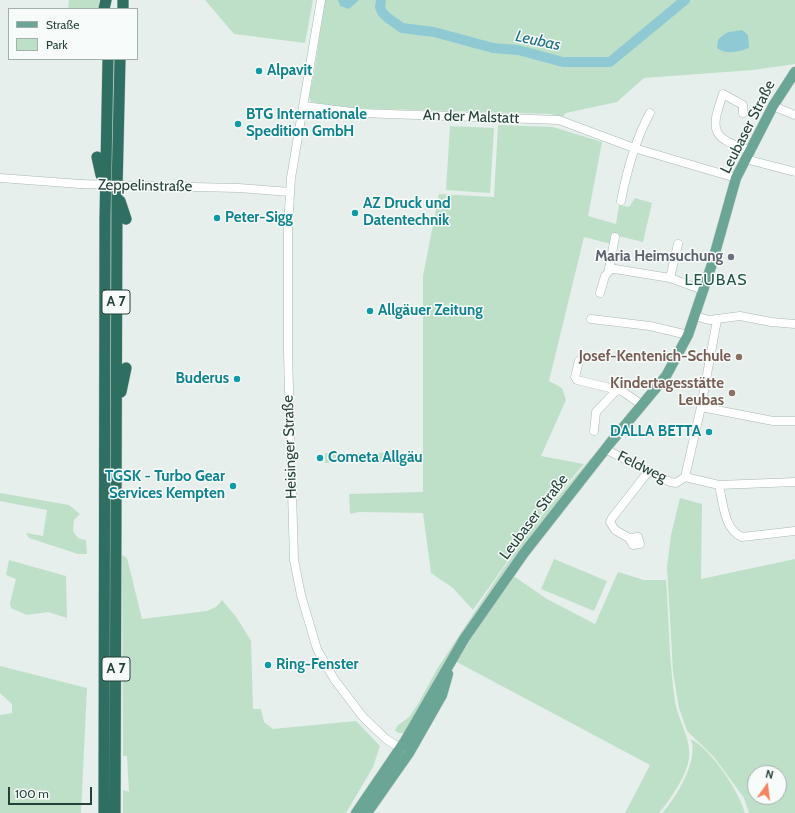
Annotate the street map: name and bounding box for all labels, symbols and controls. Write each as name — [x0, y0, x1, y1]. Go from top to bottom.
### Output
legend — [8, 8, 138, 60]
text: Straße — [46, 17, 79, 32]
water label: Leubas — [514, 27, 562, 55]
text: Park — [46, 37, 68, 52]
place label: Alpavit — [267, 62, 312, 80]
marker: Alpavit — [254, 66, 264, 76]
street label: Leubaser Straße — [717, 77, 779, 177]
place label: BTG Internationale Spedition GmbH — [246, 106, 367, 141]
street label: An der Malstatt — [423, 106, 519, 128]
marker: BTG Internationale Spedition GmbH — [233, 119, 243, 129]
street label: Zeppelinstraße — [98, 176, 192, 196]
place label: AZ Druck und Datentechnik — [363, 195, 450, 230]
marker: AZ Druck und Datentechnik — [350, 208, 360, 218]
place label: Peter-Sigg — [225, 209, 293, 227]
marker: Peter-Sigg — [212, 213, 222, 223]
place label: Maria Heimsuchung — [595, 248, 723, 266]
marker: Maria Heimsuchung — [726, 252, 736, 262]
district label: LEUBAS — [684, 270, 748, 290]
road number: A 7 — [102, 290, 130, 314]
place label: Allgäuer Zeitung — [378, 302, 483, 320]
marker: Allgäuer Zeitung — [365, 306, 375, 316]
place label: Josef-Kentenich-Schule — [579, 348, 731, 366]
marker: Josef-Kentenich-Schule — [734, 352, 744, 362]
place label: Buderus — [176, 370, 229, 388]
marker: Buderus — [232, 374, 242, 384]
place label: Kindertagesstätte Leubas — [610, 375, 724, 410]
marker: Kindertagesstätte Leubas — [727, 388, 737, 398]
street label: Heisinger Straße — [279, 395, 301, 499]
place label: DALLA BETTA — [610, 423, 701, 441]
marker: DALLA BETTA — [704, 427, 714, 437]
street label: Feldweg — [614, 447, 670, 487]
place label: Cometa Allgäu — [328, 449, 423, 467]
marker: Cometa Allgäu — [315, 453, 325, 463]
place label: TGSK - Turbo Gear Services Kempten — [105, 468, 225, 503]
street label: Leubaser Straße — [496, 471, 572, 563]
marker: TGSK - Turbo Gear Services Kempten — [228, 481, 238, 491]
place label: Ring-Fenster — [276, 656, 358, 674]
road number: A 7 — [102, 657, 130, 681]
marker: Ring-Fenster — [263, 660, 273, 670]
north arrow — [747, 765, 787, 805]
text: N — [764, 767, 775, 782]
scale bar — [10, 779, 94, 805]
text: 100 m — [15, 786, 49, 801]

